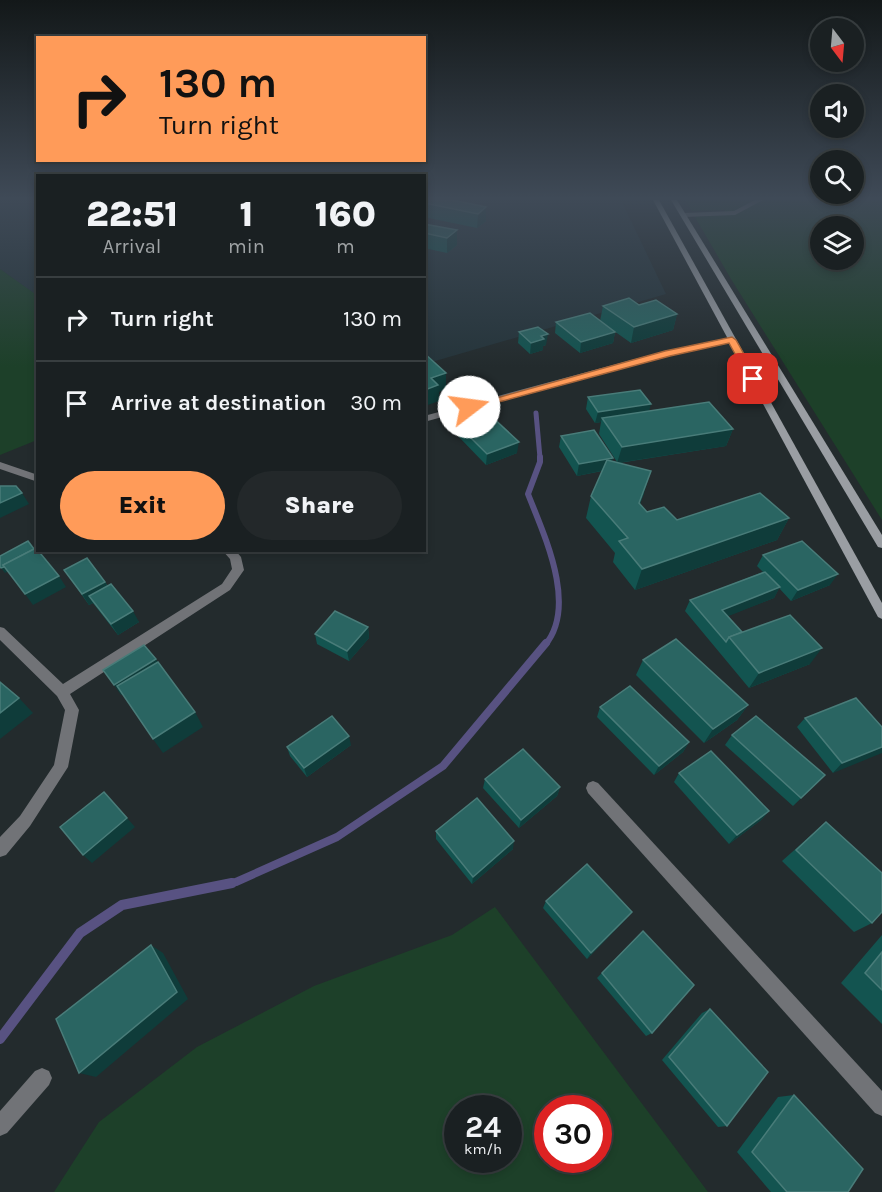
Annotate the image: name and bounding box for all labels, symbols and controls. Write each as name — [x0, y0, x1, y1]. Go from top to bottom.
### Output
north arrow — [810, 18, 864, 72]
map controls — [810, 18, 864, 270]
text: 130 m — [159, 58, 277, 108]
icon: right — [60, 60, 138, 138]
button: sound — [810, 84, 864, 138]
text: Turn right — [159, 109, 279, 141]
button: search — [810, 150, 864, 204]
text: 22:51 — [86, 193, 178, 235]
text: 1 — [240, 193, 253, 235]
text: 160 — [315, 193, 376, 235]
button: layers — [810, 216, 864, 270]
text: Arrival — [103, 235, 161, 258]
text: min — [228, 235, 265, 258]
text: m — [336, 235, 355, 258]
icon: right — [60, 303, 93, 336]
text: Turn right — [111, 306, 214, 332]
text: 130 m — [343, 306, 402, 332]
pin — [727, 353, 778, 404]
icon: arrive — [736, 362, 769, 395]
position arrow — [437, 375, 501, 439]
icon: arrive — [60, 387, 93, 420]
text: Arrive at destination — [111, 390, 326, 416]
text: 30 m — [350, 390, 402, 416]
button: Exit — [60, 471, 225, 540]
button: Share — [237, 471, 402, 540]
speed limit sign: 30 — [534, 1095, 612, 1173]
text: 24 — [465, 1109, 501, 1145]
text: km/h — [464, 1140, 502, 1158]

